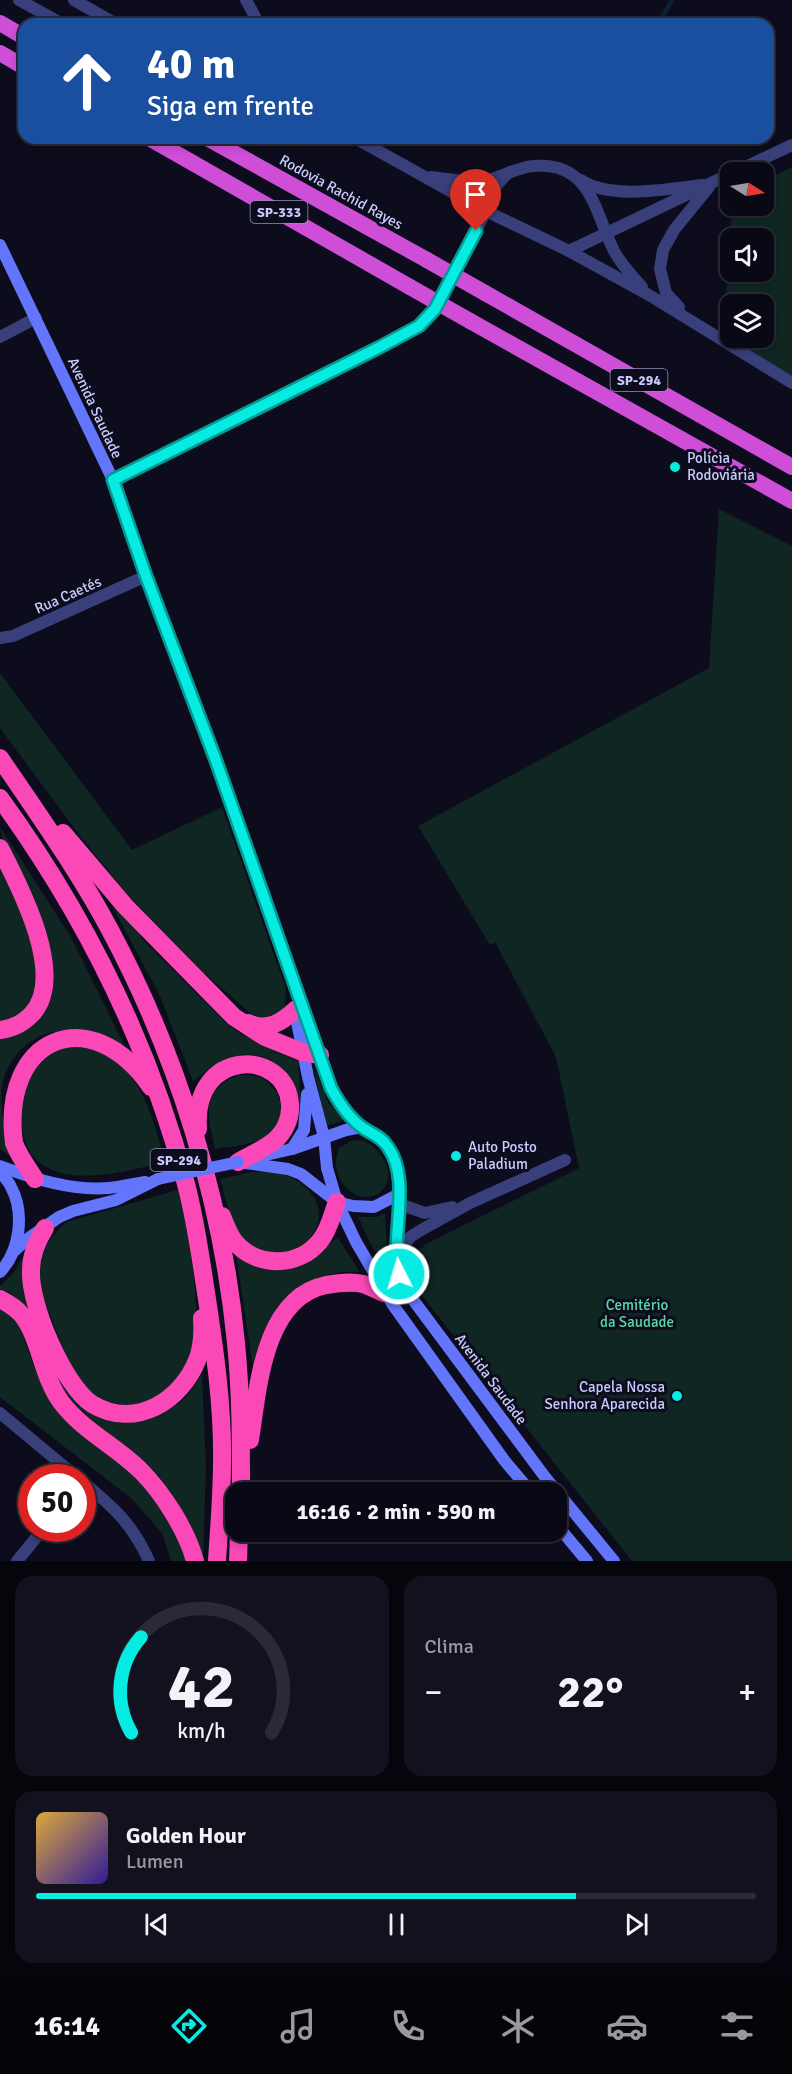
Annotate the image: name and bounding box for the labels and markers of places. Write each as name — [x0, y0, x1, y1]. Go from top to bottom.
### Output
pin — [450, 169, 501, 231]
place label: Polícia Rodoviária — [687, 449, 755, 484]
marker: Polícia Rodoviária — [668, 460, 682, 474]
place label: Auto Posto Paladium — [468, 1138, 537, 1173]
marker: Auto Posto Paladium — [449, 1149, 463, 1163]
place label: Capela Nossa Senhora Aparecida — [544, 1378, 665, 1413]
marker: Capela Nossa Senhora Aparecida — [670, 1389, 684, 1403]

